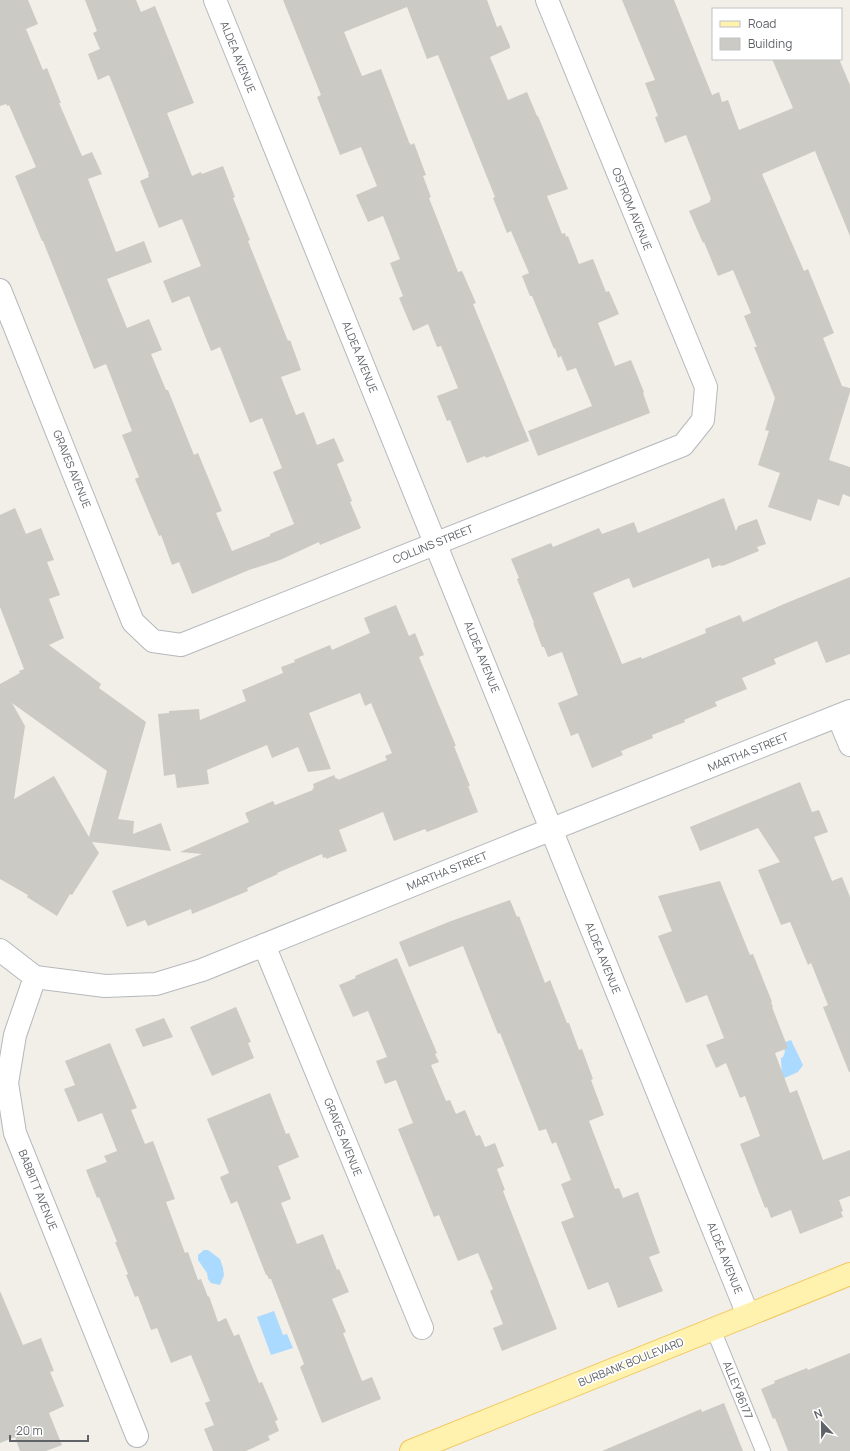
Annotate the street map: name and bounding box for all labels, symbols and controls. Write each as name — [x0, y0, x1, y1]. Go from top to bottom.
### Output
legend — [712, 8, 842, 60]
text: Road — [748, 15, 776, 32]
street label: ALDEA AVENUE — [217, 19, 260, 95]
text: Building — [748, 35, 792, 52]
street label: OSTROM AVENUE — [609, 165, 656, 253]
street label: ALDEA AVENUE — [339, 319, 382, 395]
street label: GRAVES AVENUE — [50, 427, 95, 510]
street label: COLLINS STREET — [390, 520, 476, 567]
street label: ALDEA AVENUE — [461, 619, 504, 695]
street label: MARTHA STREET — [705, 728, 791, 775]
street label: MARTHA STREET — [404, 847, 490, 894]
street label: ALDEA AVENUE — [582, 920, 625, 996]
street label: GRAVES AVENUE — [321, 1095, 366, 1178]
street label: BABBITT AVENUE — [15, 1147, 62, 1233]
street label: ALDEA AVENUE — [704, 1220, 747, 1296]
street label: BURBANK BOULEVARD — [576, 1333, 686, 1390]
street label: ALLEY 86177 — [720, 1359, 757, 1421]
north arrow — [802, 1403, 842, 1443]
text: N — [812, 1405, 825, 1422]
scale bar — [10, 1417, 88, 1443]
text: 20 m — [16, 1422, 43, 1439]

